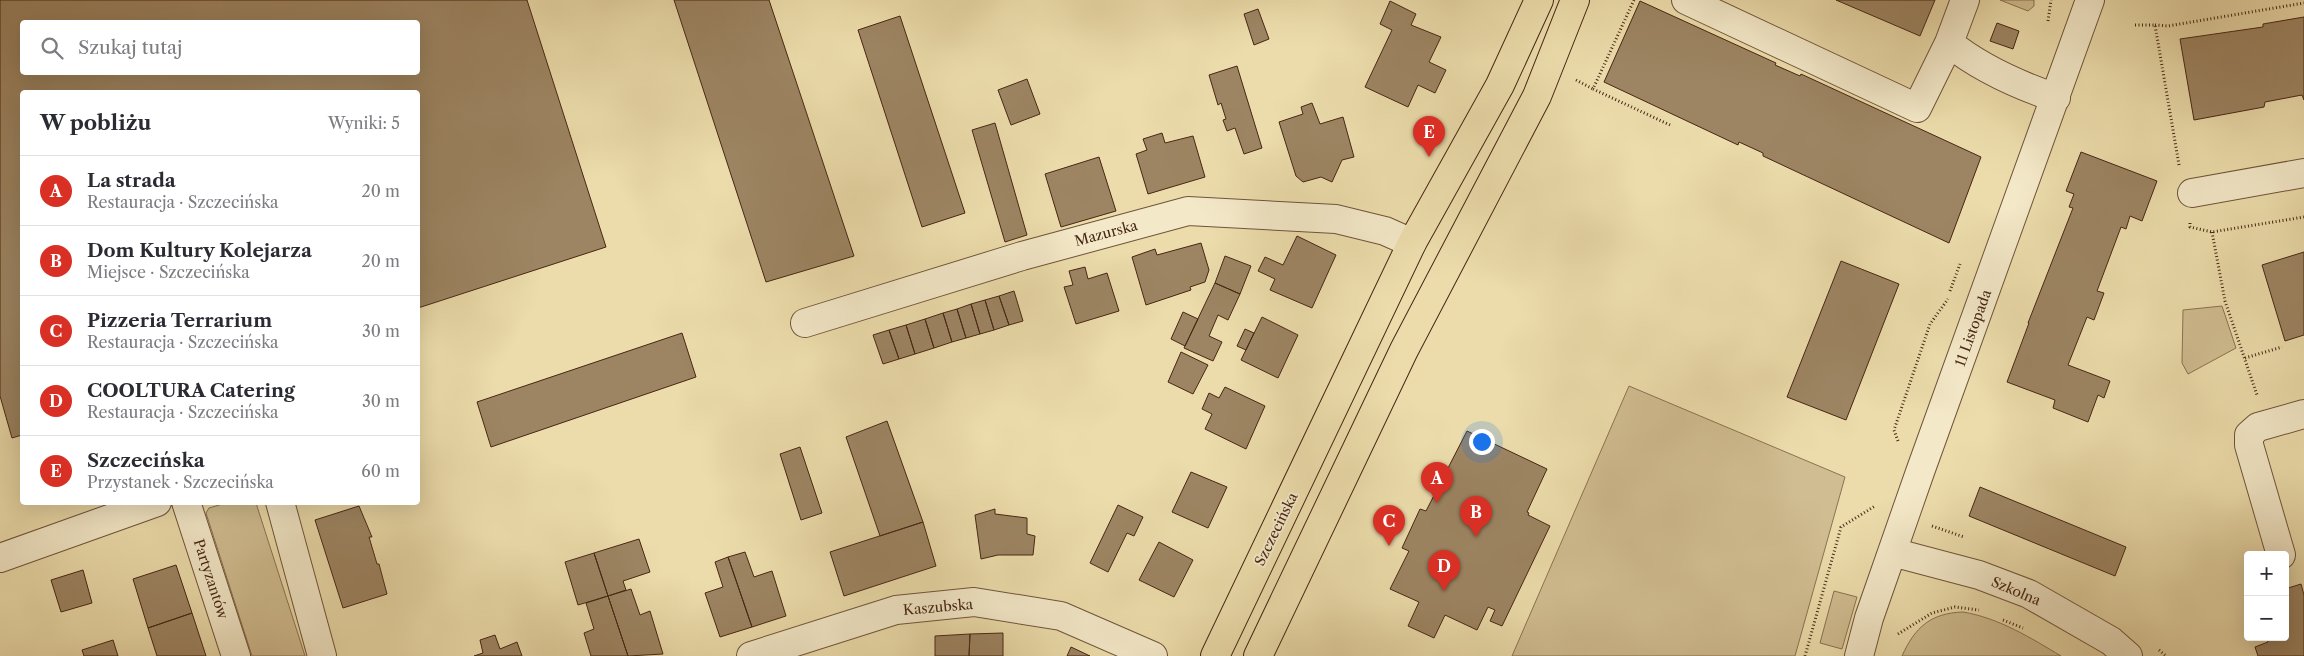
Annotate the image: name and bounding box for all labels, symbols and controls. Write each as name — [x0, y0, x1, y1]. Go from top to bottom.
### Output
search box — [20, 20, 420, 75]
icon: search — [38, 34, 66, 62]
text: Szukaj tutaj — [78, 36, 182, 59]
text: W pobliżu — [40, 110, 151, 135]
text: Wyniki: 5 — [328, 113, 400, 133]
pin: E — [1413, 116, 1445, 157]
text: La strada — [87, 169, 176, 192]
text: A — [50, 181, 62, 201]
text: 20 m — [361, 181, 400, 201]
text: Restauracja · Szczecińska — [87, 192, 279, 212]
street label: Mazurska — [1073, 216, 1140, 250]
text: Dom Kultury Kolejarza — [87, 239, 312, 262]
text: B — [50, 251, 62, 271]
text: 20 m — [361, 251, 400, 271]
text: Miejsce · Szczecińska — [87, 262, 250, 282]
street label: 11 Listopada — [1951, 287, 1995, 369]
text: Pizzeria Terrarium — [87, 309, 272, 332]
text: C — [50, 321, 62, 341]
text: 30 m — [362, 321, 400, 341]
text: Restauracja · Szczecińska — [87, 332, 279, 352]
text: COOLTURA Catering — [87, 379, 295, 402]
text: D — [49, 391, 63, 411]
text: 30 m — [362, 391, 400, 411]
text: Restauracja · Szczecińska — [87, 402, 279, 422]
your location — [1469, 429, 1495, 455]
text: Szczecińska — [87, 449, 205, 472]
text: E — [50, 461, 62, 481]
text: 60 m — [361, 461, 400, 481]
pin: A — [1421, 462, 1453, 503]
text: Przystanek · Szczecińska — [87, 472, 274, 492]
street label: Szczecińska — [1251, 489, 1302, 569]
pin: B — [1460, 496, 1492, 537]
pin: C — [1373, 505, 1405, 546]
street label: Partyzantów — [190, 537, 233, 622]
pin: D — [1428, 550, 1460, 591]
map controls — [2244, 551, 2289, 641]
button: + — [2244, 551, 2289, 596]
street label: Szkolna — [1989, 573, 2044, 610]
street label: Kaszubska — [902, 595, 974, 619]
button: − — [2244, 596, 2289, 641]

